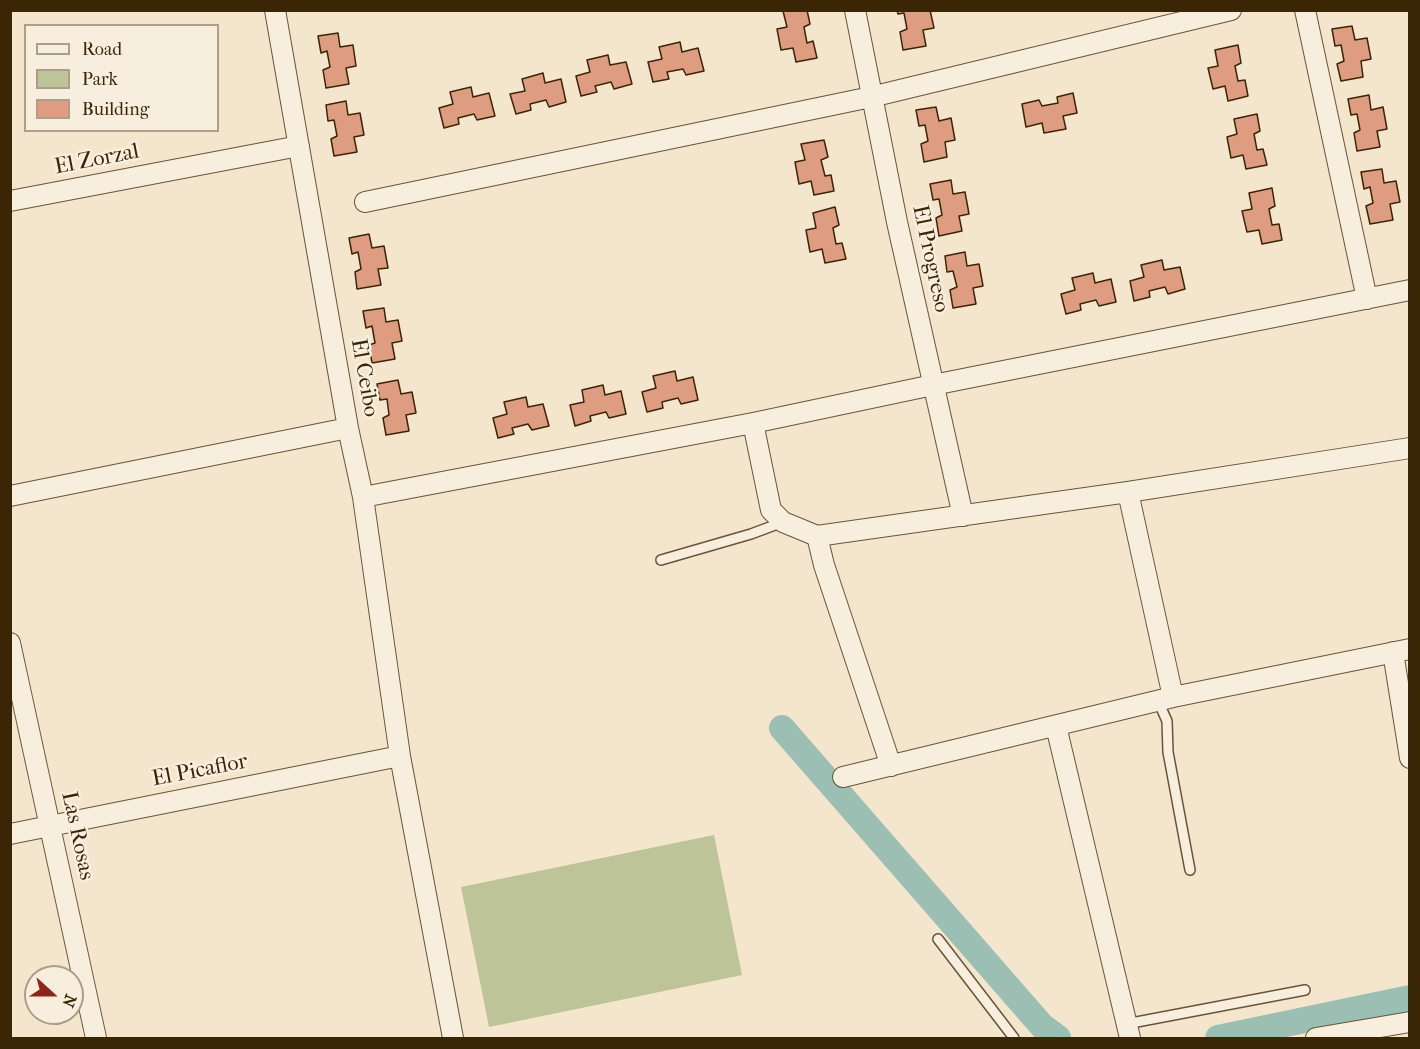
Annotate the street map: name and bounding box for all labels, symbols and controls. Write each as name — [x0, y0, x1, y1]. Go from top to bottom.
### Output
legend — [24, 24, 219, 132]
text: Road — [82, 39, 122, 60]
text: Park — [82, 69, 118, 90]
text: Building — [82, 99, 149, 120]
street label: El Zorzal — [53, 139, 141, 181]
street label: El Progreso — [906, 203, 954, 315]
street label: El Ceibo — [344, 337, 384, 419]
street label: El Picaflor — [150, 749, 250, 793]
street label: Las Rosas — [55, 789, 99, 883]
north arrow — [24, 965, 84, 1025]
text: N — [58, 992, 80, 1010]

